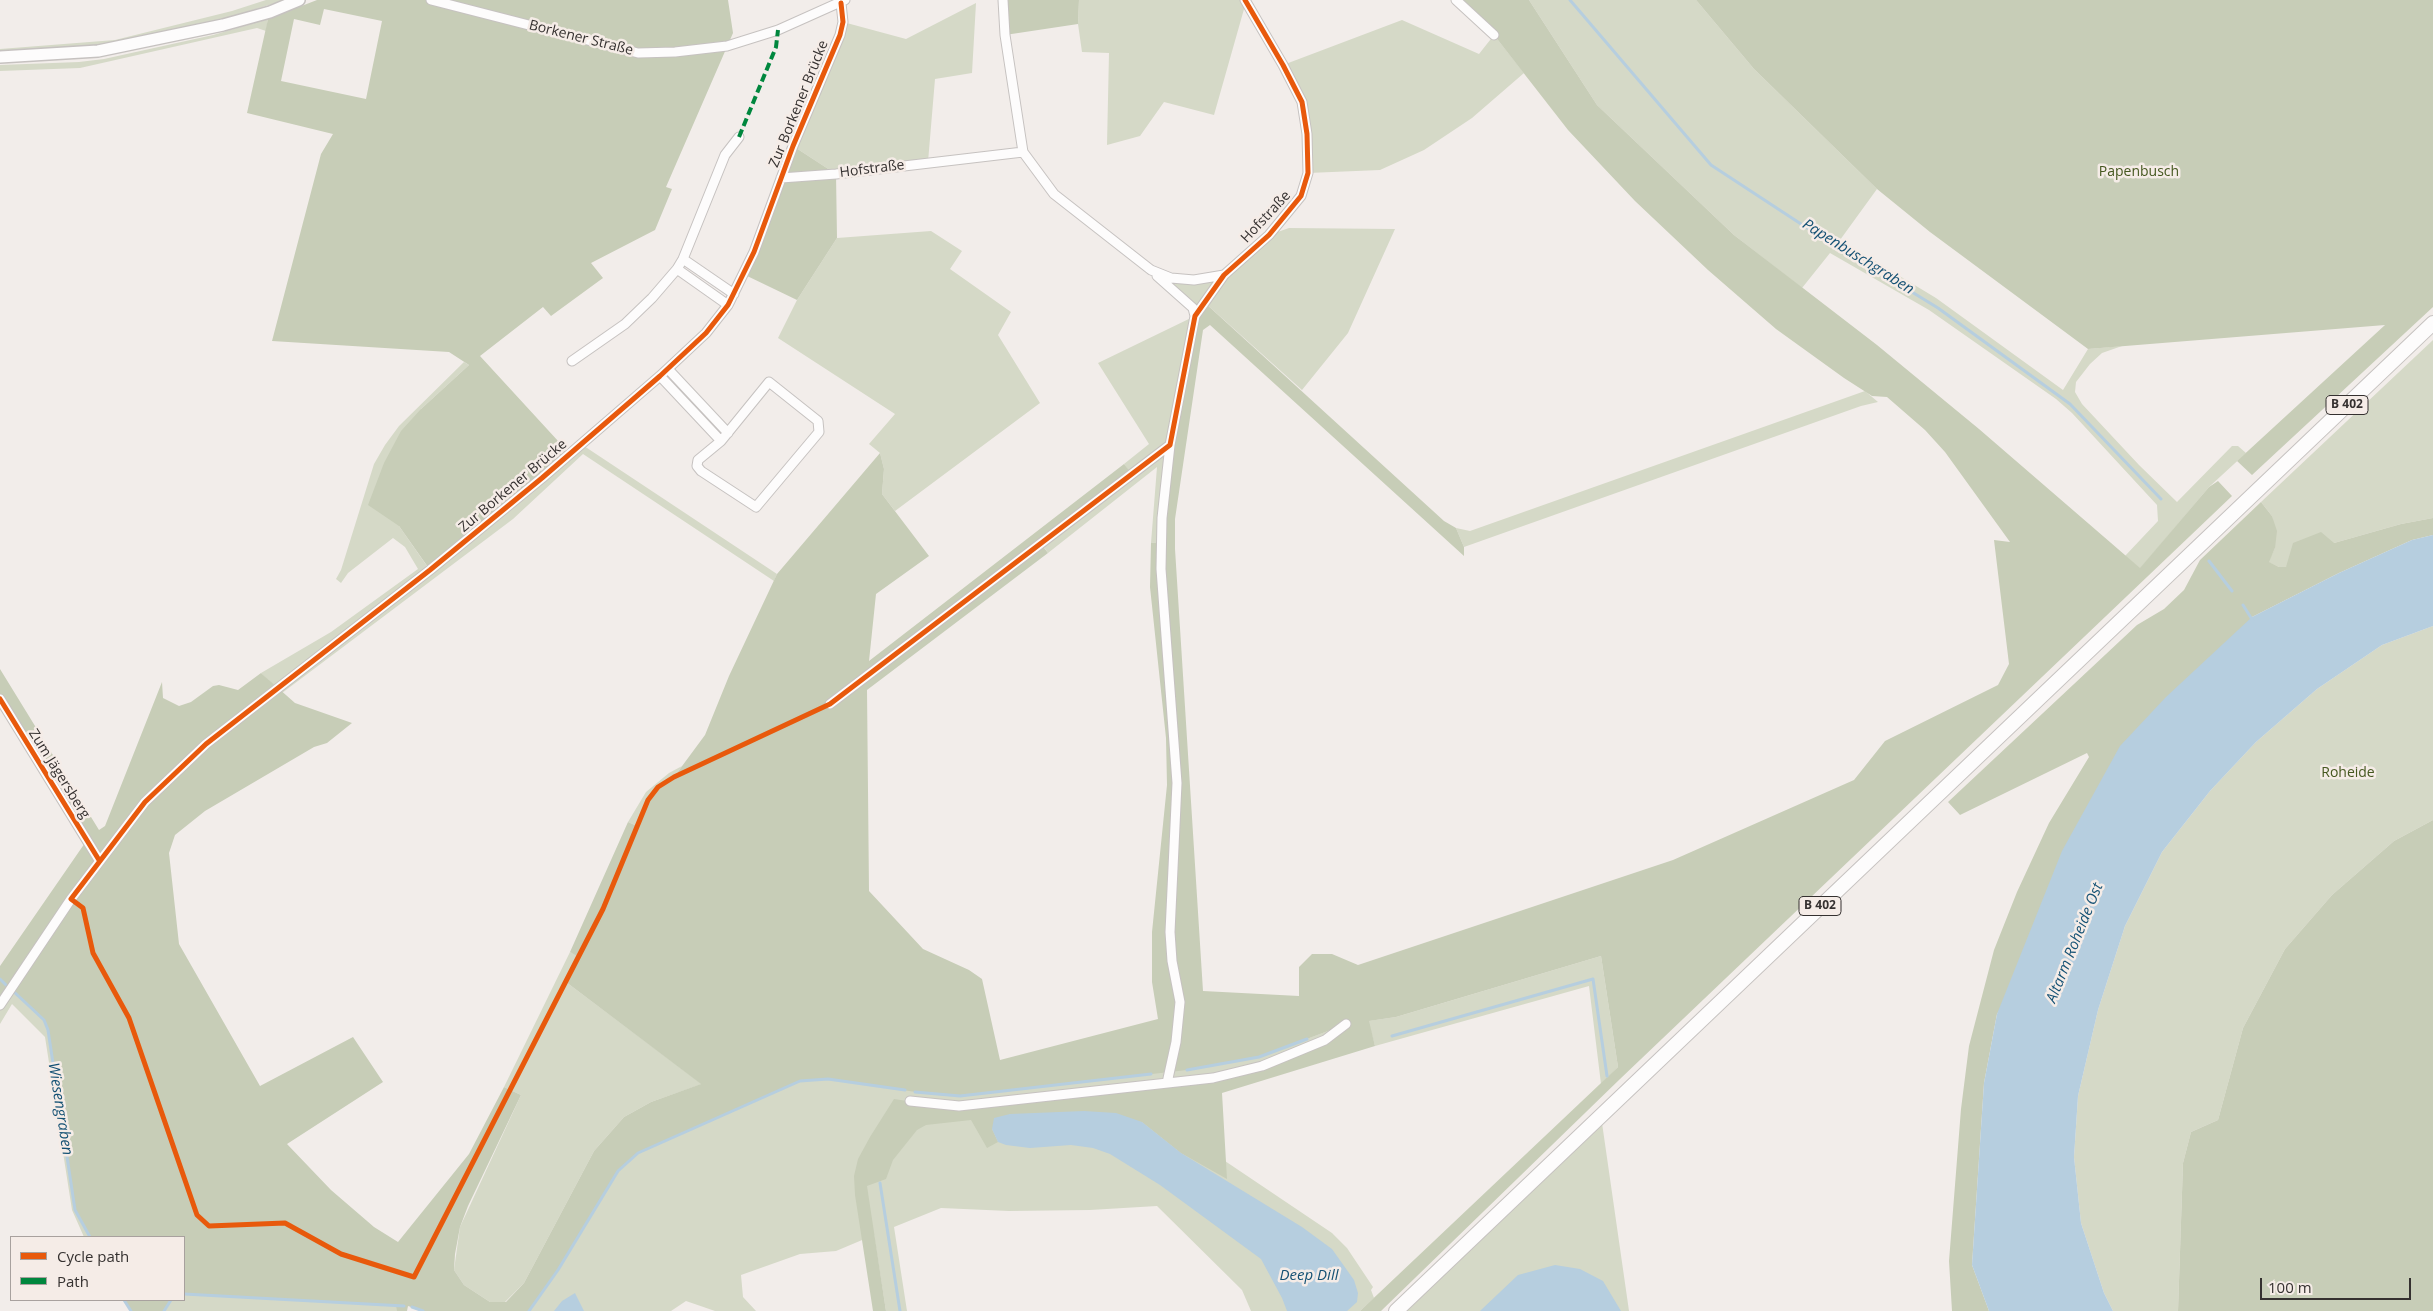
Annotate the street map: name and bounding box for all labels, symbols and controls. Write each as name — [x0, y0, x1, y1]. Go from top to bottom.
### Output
street label: Borkener Straße — [527, 17, 635, 59]
street label: Zur Borkener Brücke — [766, 38, 832, 170]
street label: Hofstraße — [839, 157, 905, 181]
park label: Papenbusch — [2099, 164, 2179, 180]
street label: Hofstraße — [1238, 187, 1294, 247]
water label: Papenbuschgraben — [1799, 215, 1917, 299]
road number: B 402 — [2326, 396, 2368, 414]
street label: Zur Borkener Brücke — [456, 436, 570, 536]
street label: Zum Jägersberg — [25, 726, 93, 822]
park label: Roheide — [2321, 765, 2375, 781]
water label: Altarm Roheide Ost — [2043, 880, 2107, 1006]
road number: B 402 — [1799, 896, 1841, 916]
water label: Wiesengraben — [44, 1061, 76, 1157]
legend — [10, 1236, 185, 1301]
text: Cycle path — [57, 1246, 129, 1266]
water label: Deep Dill — [1280, 1267, 1338, 1285]
scale bar — [2263, 1268, 2414, 1300]
text: Path — [57, 1271, 89, 1291]
text: 100 m — [2268, 1277, 2312, 1297]

